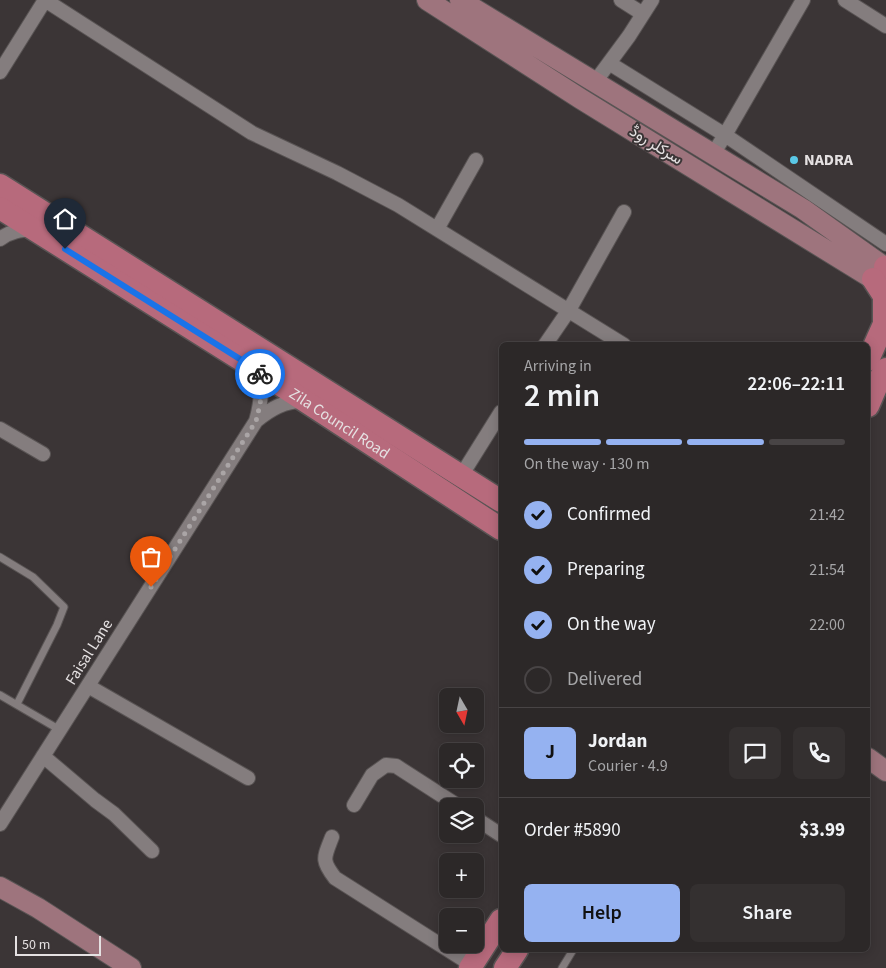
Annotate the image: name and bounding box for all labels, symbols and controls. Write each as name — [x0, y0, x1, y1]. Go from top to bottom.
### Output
street label: سرکلر روڈ — [625, 120, 687, 170]
place label: NADRA — [804, 149, 854, 171]
marker: NADRA — [788, 154, 800, 166]
pin — [44, 198, 86, 249]
icon: home — [51, 205, 79, 233]
courier — [235, 349, 285, 399]
text: Arriving in — [524, 355, 592, 377]
icon: bike — [246, 360, 274, 388]
text: 22:06–22:11 — [747, 371, 845, 398]
text: 2 min — [524, 373, 600, 419]
street label: Zila Council Road — [285, 383, 394, 464]
text: On the way · 130 m — [524, 453, 649, 475]
icon: check — [524, 501, 552, 529]
text: Confirmed — [567, 501, 651, 528]
text: 21:42 — [809, 504, 845, 526]
pin — [130, 536, 172, 587]
icon: bag — [137, 543, 165, 571]
icon: check — [524, 556, 552, 584]
text: Preparing — [567, 556, 645, 583]
text: 21:54 — [809, 559, 845, 581]
icon: check — [524, 611, 552, 639]
text: On the way — [567, 611, 656, 638]
text: 22:00 — [809, 614, 845, 636]
street label: Faisal Lane — [60, 615, 118, 689]
text: Delivered — [567, 666, 642, 693]
north arrow — [439, 688, 484, 732]
map controls — [439, 688, 484, 953]
button: chat — [729, 727, 781, 779]
button: phone — [793, 727, 845, 779]
text: Jordan — [588, 728, 647, 755]
text: J — [545, 739, 555, 766]
button: locate — [439, 743, 484, 788]
text: Courier · 4.9 — [588, 755, 668, 777]
button: layers — [439, 798, 484, 843]
text: Order #5890 — [524, 817, 621, 844]
text: $3.99 — [799, 817, 845, 844]
button: + — [439, 853, 484, 898]
button: Help — [524, 884, 680, 942]
button: Share — [690, 884, 845, 942]
button: − — [439, 908, 484, 953]
scale bar — [15, 933, 101, 956]
text: 50 m — [22, 935, 50, 955]

